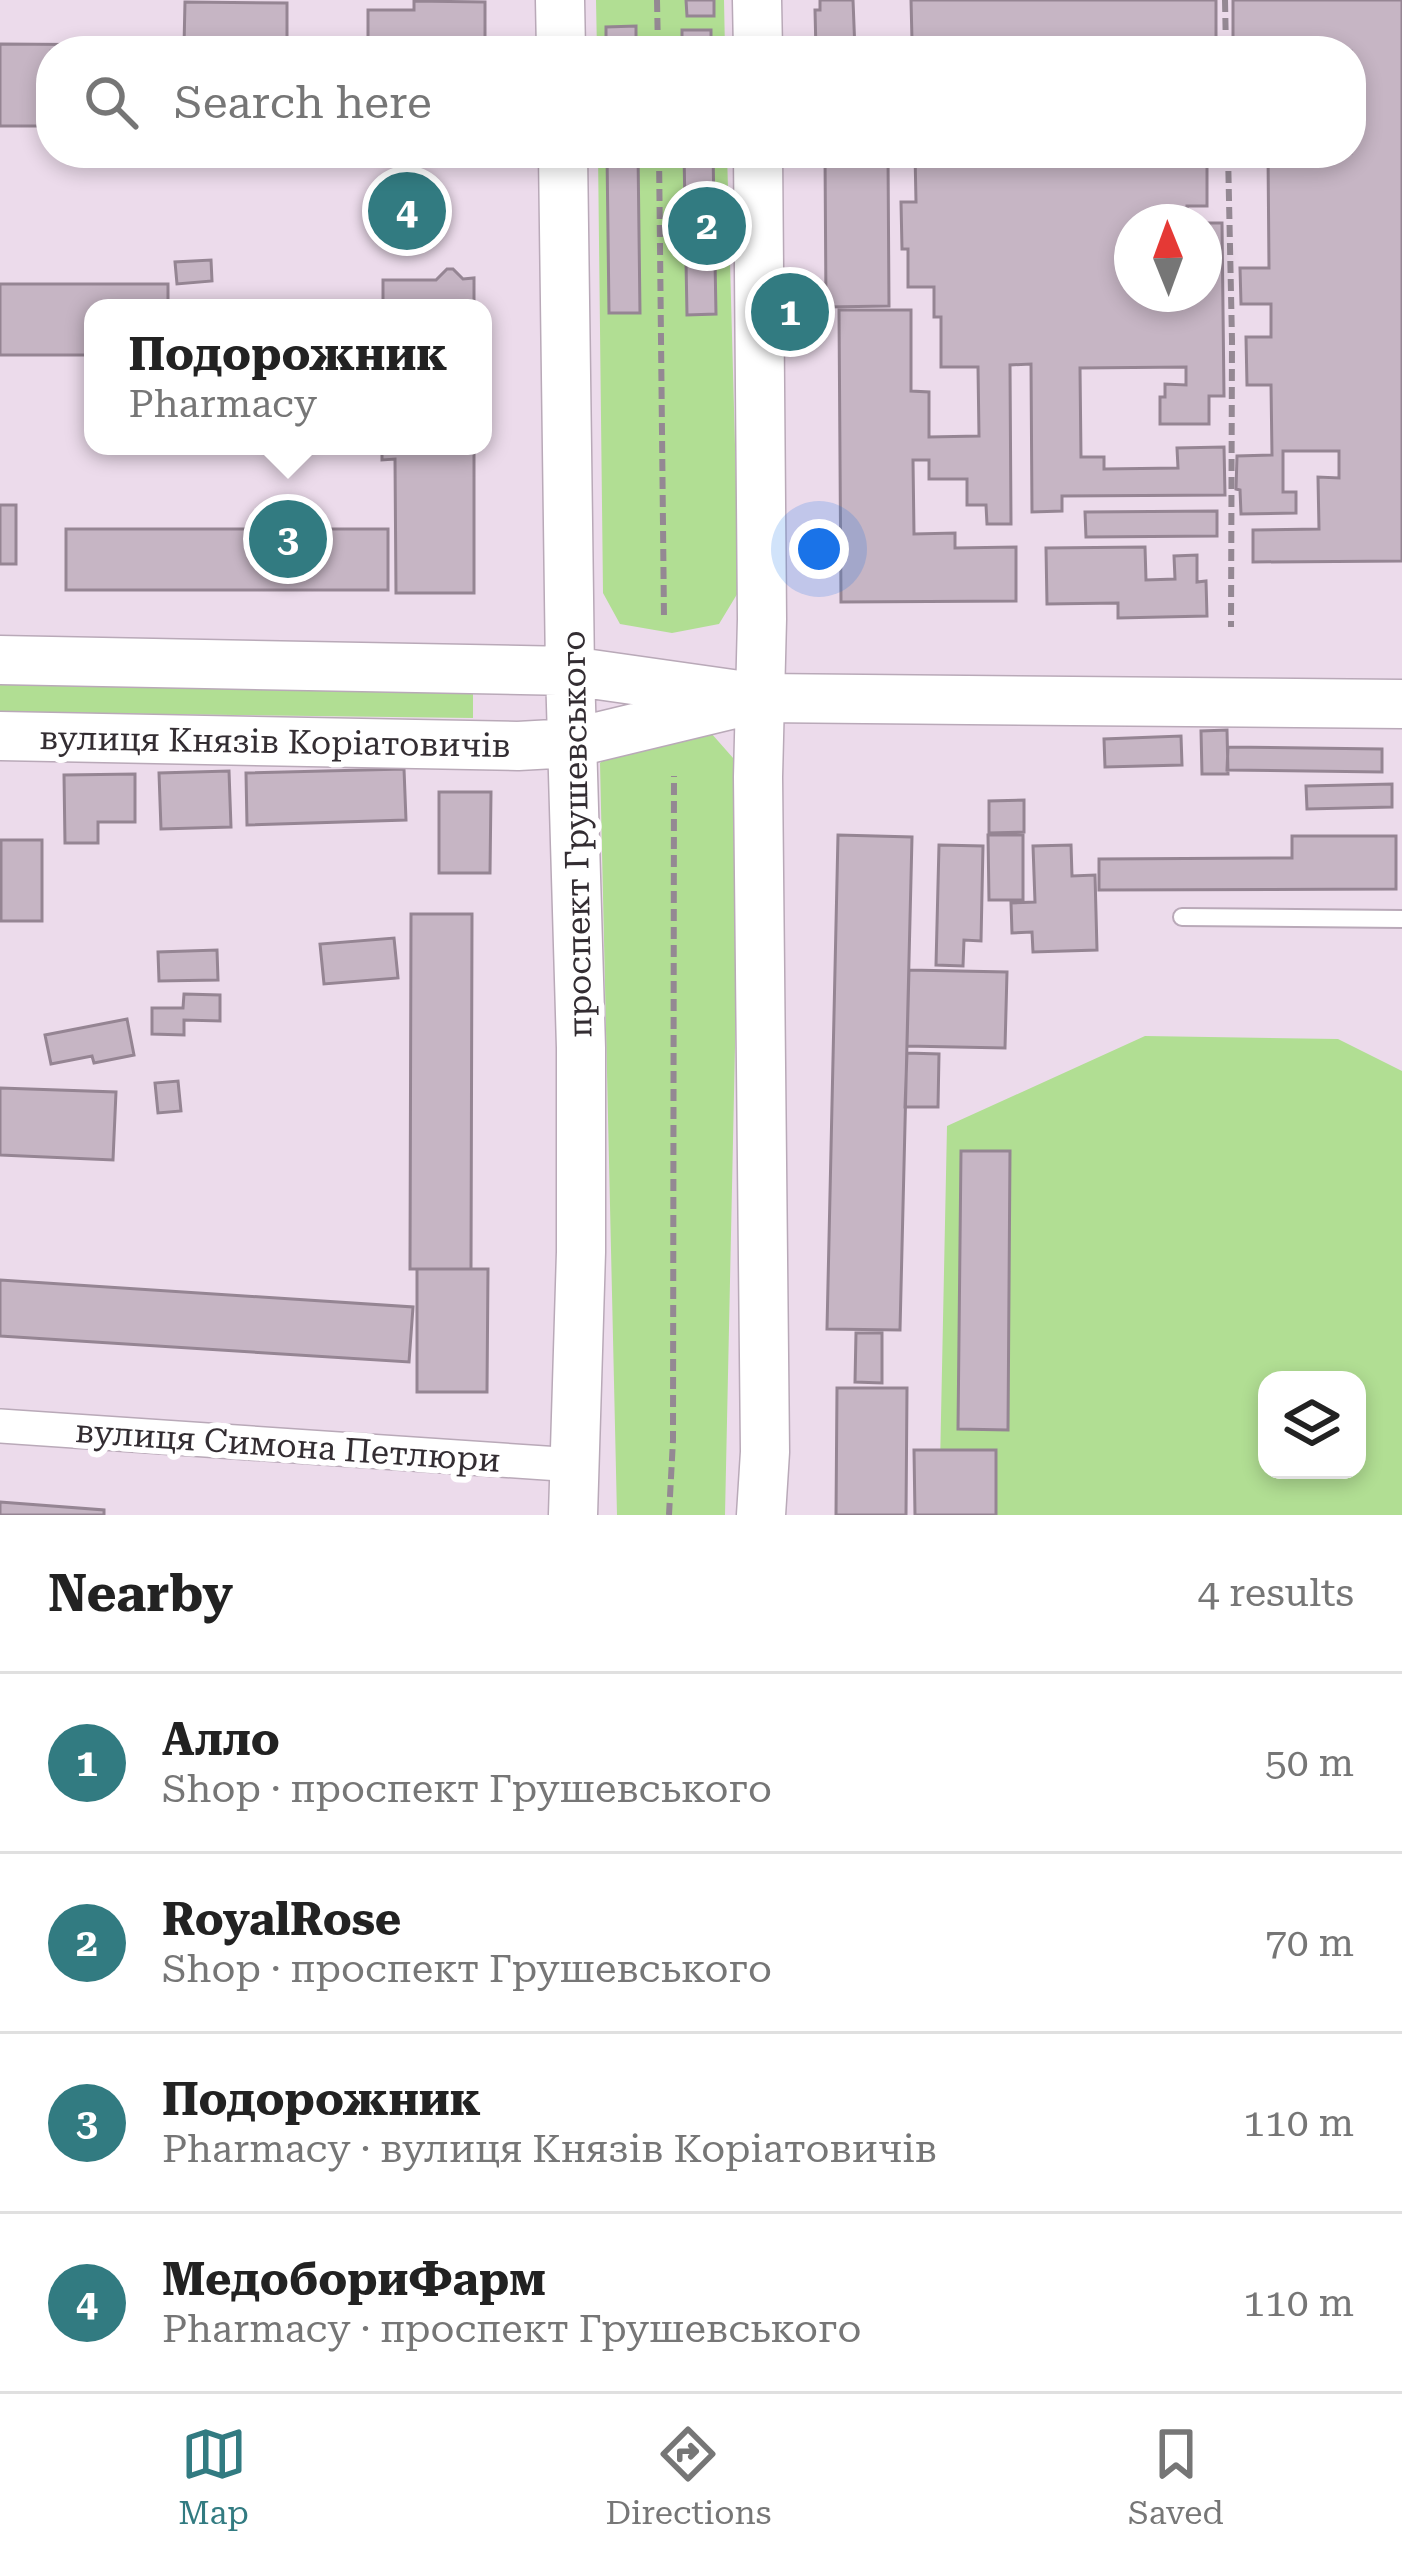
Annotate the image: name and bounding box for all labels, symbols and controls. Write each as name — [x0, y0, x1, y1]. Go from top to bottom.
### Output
search box — [36, 36, 1366, 168]
icon: search — [78, 69, 144, 135]
text: Search here — [174, 76, 432, 129]
pin: 4 — [368, 166, 446, 256]
pin: 2 — [668, 181, 746, 271]
north arrow — [1114, 204, 1222, 312]
pin: 1 — [751, 267, 829, 357]
popup — [84, 299, 492, 455]
text: Подорожник — [129, 328, 447, 381]
text: Pharmacy — [129, 381, 317, 427]
pin: 3 — [249, 494, 327, 584]
your location — [789, 519, 849, 579]
street label: проспект Грушевського — [553, 630, 600, 1038]
street label: вулиця Князів Коріатовичів — [39, 718, 511, 765]
map controls — [1258, 1371, 1366, 1479]
button: layers — [1258, 1371, 1366, 1479]
street label: вулиця Симона Петлюри — [74, 1411, 502, 1480]
text: Nearby — [48, 1564, 233, 1623]
text: 4 results — [1197, 1570, 1354, 1616]
text: Алло — [162, 1713, 280, 1766]
text: 1 — [76, 1740, 98, 1786]
text: 50 m — [1265, 1740, 1354, 1786]
text: Shop · проспект Грушевського — [162, 1766, 772, 1812]
text: RoyalRose — [162, 1893, 401, 1946]
text: 2 — [76, 1920, 98, 1966]
text: 70 m — [1265, 1920, 1354, 1966]
text: Shop · проспект Грушевського — [162, 1946, 772, 1992]
text: Подорожник — [162, 2073, 481, 2126]
text: 3 — [76, 2100, 98, 2146]
text: 110 m — [1243, 2100, 1354, 2146]
text: Pharmacy · вулиця Князів Коріатовичів — [162, 2126, 937, 2172]
text: МедобориФарм — [162, 2253, 546, 2306]
text: 4 — [76, 2280, 98, 2326]
text: 110 m — [1243, 2280, 1354, 2326]
text: Pharmacy · проспект Грушевського — [162, 2306, 861, 2352]
tab: Map — [178, 2421, 249, 2532]
tab: Directions — [605, 2421, 771, 2532]
tab: Saved — [1128, 2421, 1224, 2532]

